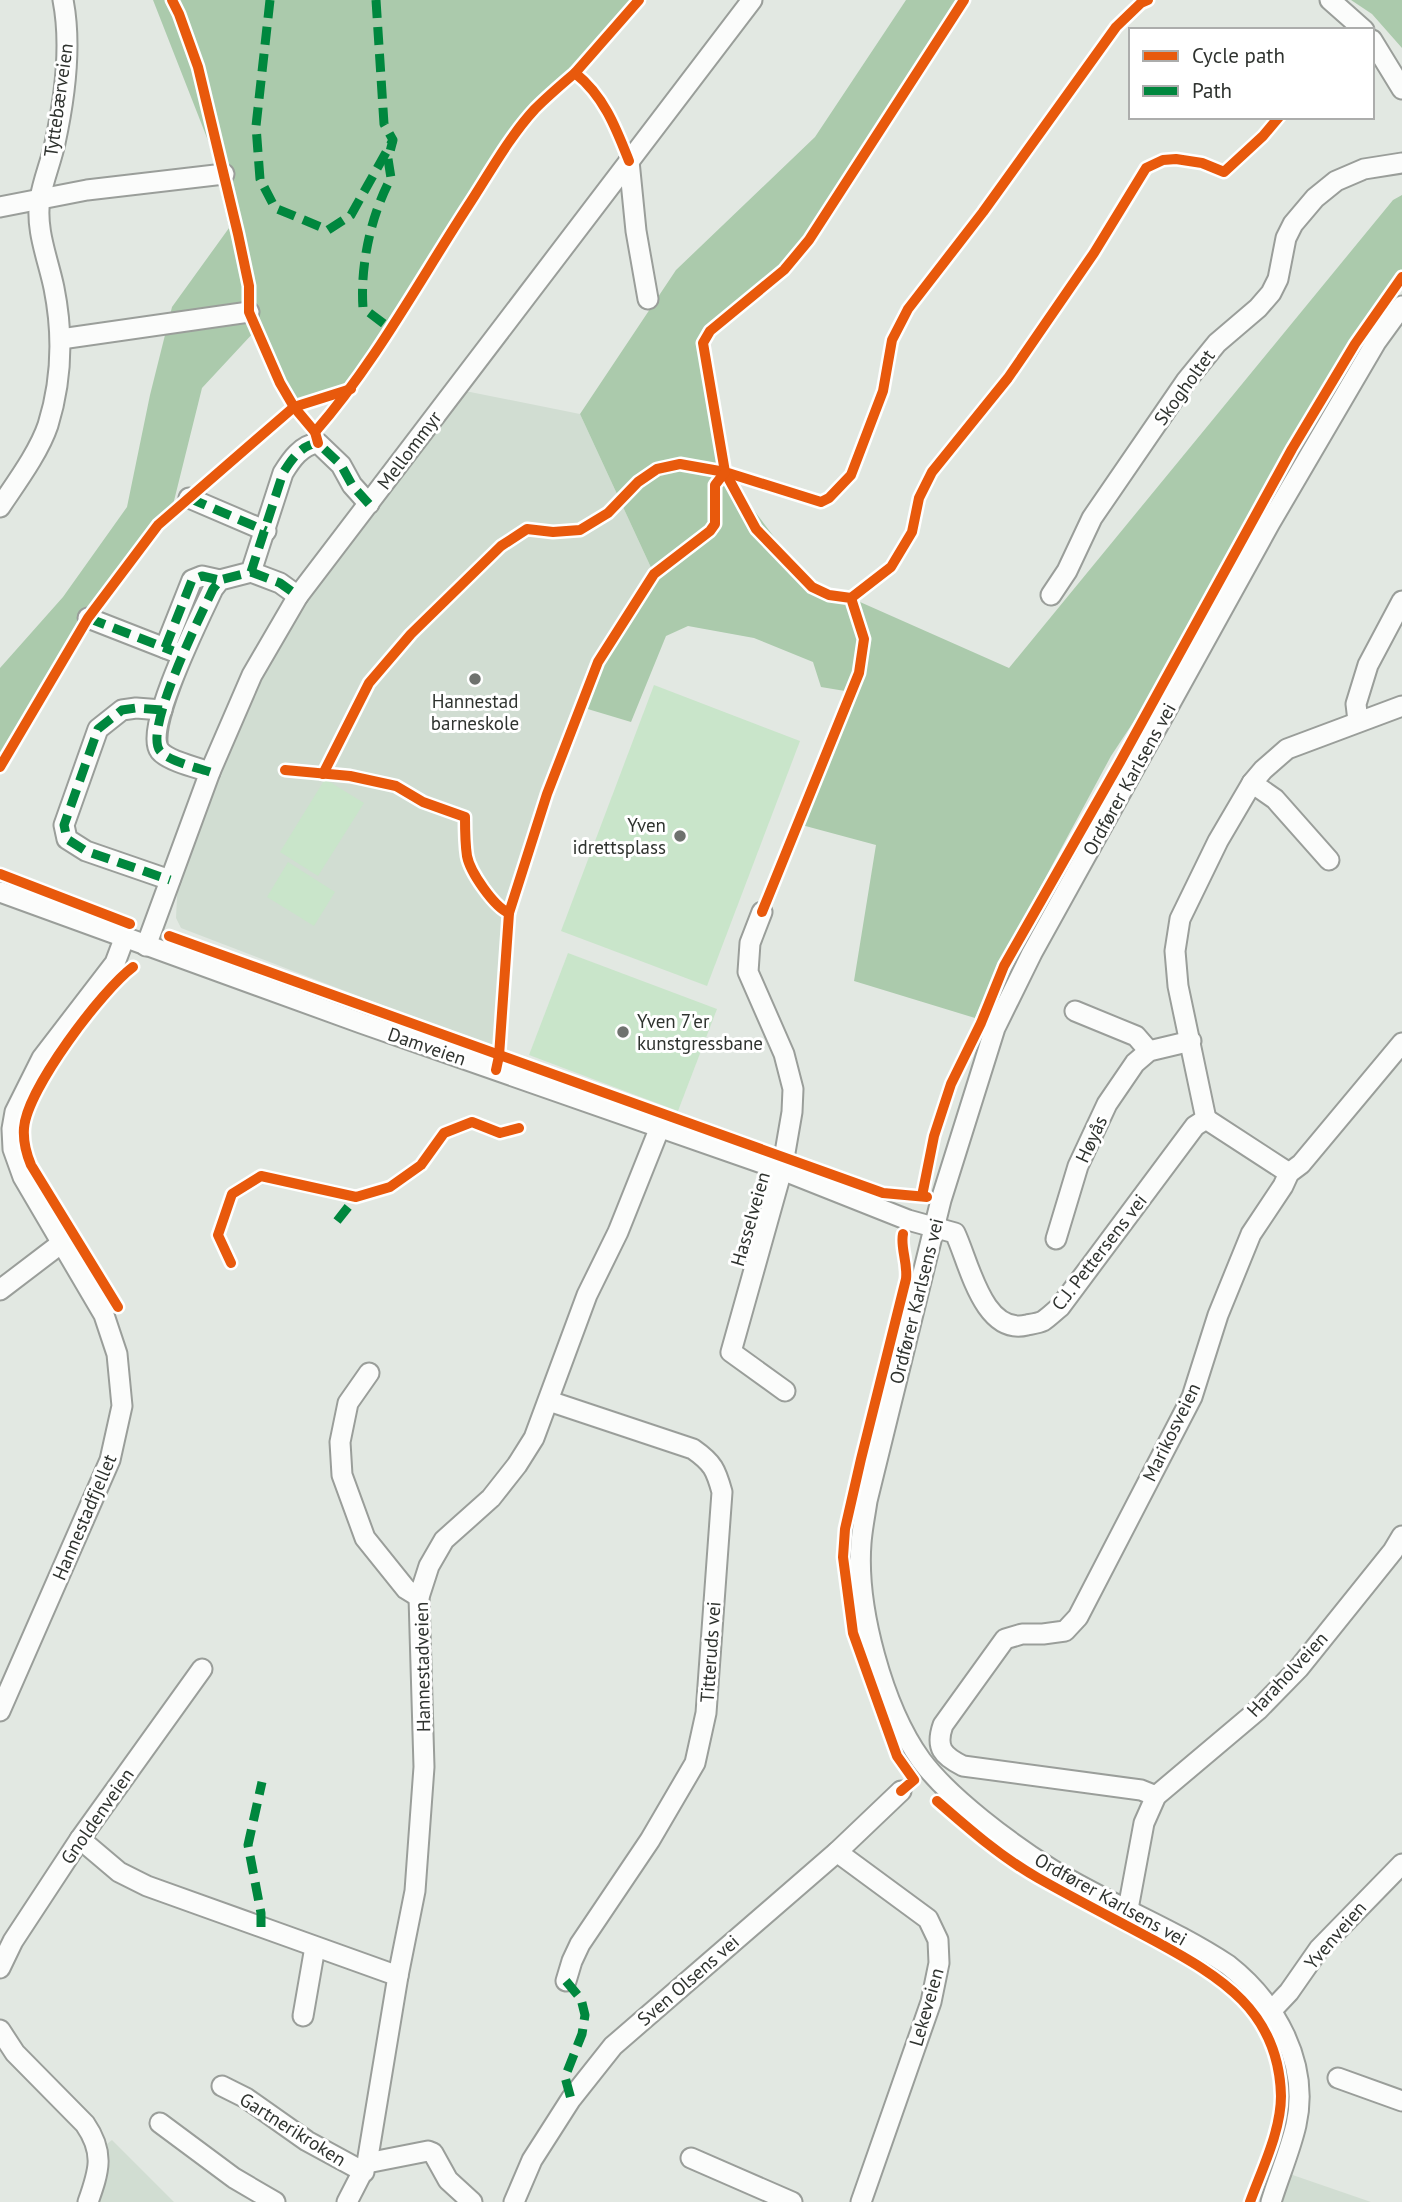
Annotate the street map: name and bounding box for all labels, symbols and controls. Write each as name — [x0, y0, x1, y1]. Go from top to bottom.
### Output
legend — [1129, 28, 1374, 119]
street label: Tyttebærveien — [38, 41, 78, 159]
text: Cycle path — [1192, 42, 1285, 69]
text: Path — [1192, 77, 1232, 104]
street label: Skogholtet — [1148, 344, 1220, 430]
street label: Mellommyr — [372, 406, 447, 494]
marker: Hannestad barneskole — [467, 671, 483, 687]
place label: Hannestad barneskole — [431, 689, 519, 735]
street label: Ordfører Karlsens vei — [1077, 699, 1181, 859]
place label: Yven idrettsplass — [572, 813, 666, 859]
marker: Yven idrettsplass — [672, 828, 688, 844]
place label: Yven 7'er kunstgressbane — [637, 1009, 763, 1055]
street label: Damveien — [385, 1021, 469, 1071]
marker: Yven 7'er kunstgressbane — [615, 1024, 631, 1040]
street label: Høyås — [1070, 1112, 1112, 1166]
street label: Hasselveien — [725, 1169, 775, 1269]
street label: C.J. Pettersens vei — [1046, 1189, 1152, 1315]
street label: Ordfører Karlsens vei — [884, 1215, 948, 1387]
street label: Marikosveien — [1137, 1379, 1205, 1485]
street label: Hannestadfjellet — [47, 1450, 122, 1584]
street label: Titteruds vei — [694, 1601, 726, 1703]
street label: Hannestadveien — [409, 1602, 435, 1732]
street label: Haraholveien — [1241, 1626, 1333, 1722]
street label: Gnoldenveien — [55, 1763, 139, 1869]
street label: Ordfører Karlsens vei — [1031, 1847, 1191, 1951]
street label: Yvenveien — [1299, 1896, 1371, 1974]
street label: Sven Olsens vei — [632, 1929, 744, 2031]
street label: Lekeveien — [903, 1965, 949, 2049]
street label: Gartnerikroken — [235, 2087, 351, 2171]

